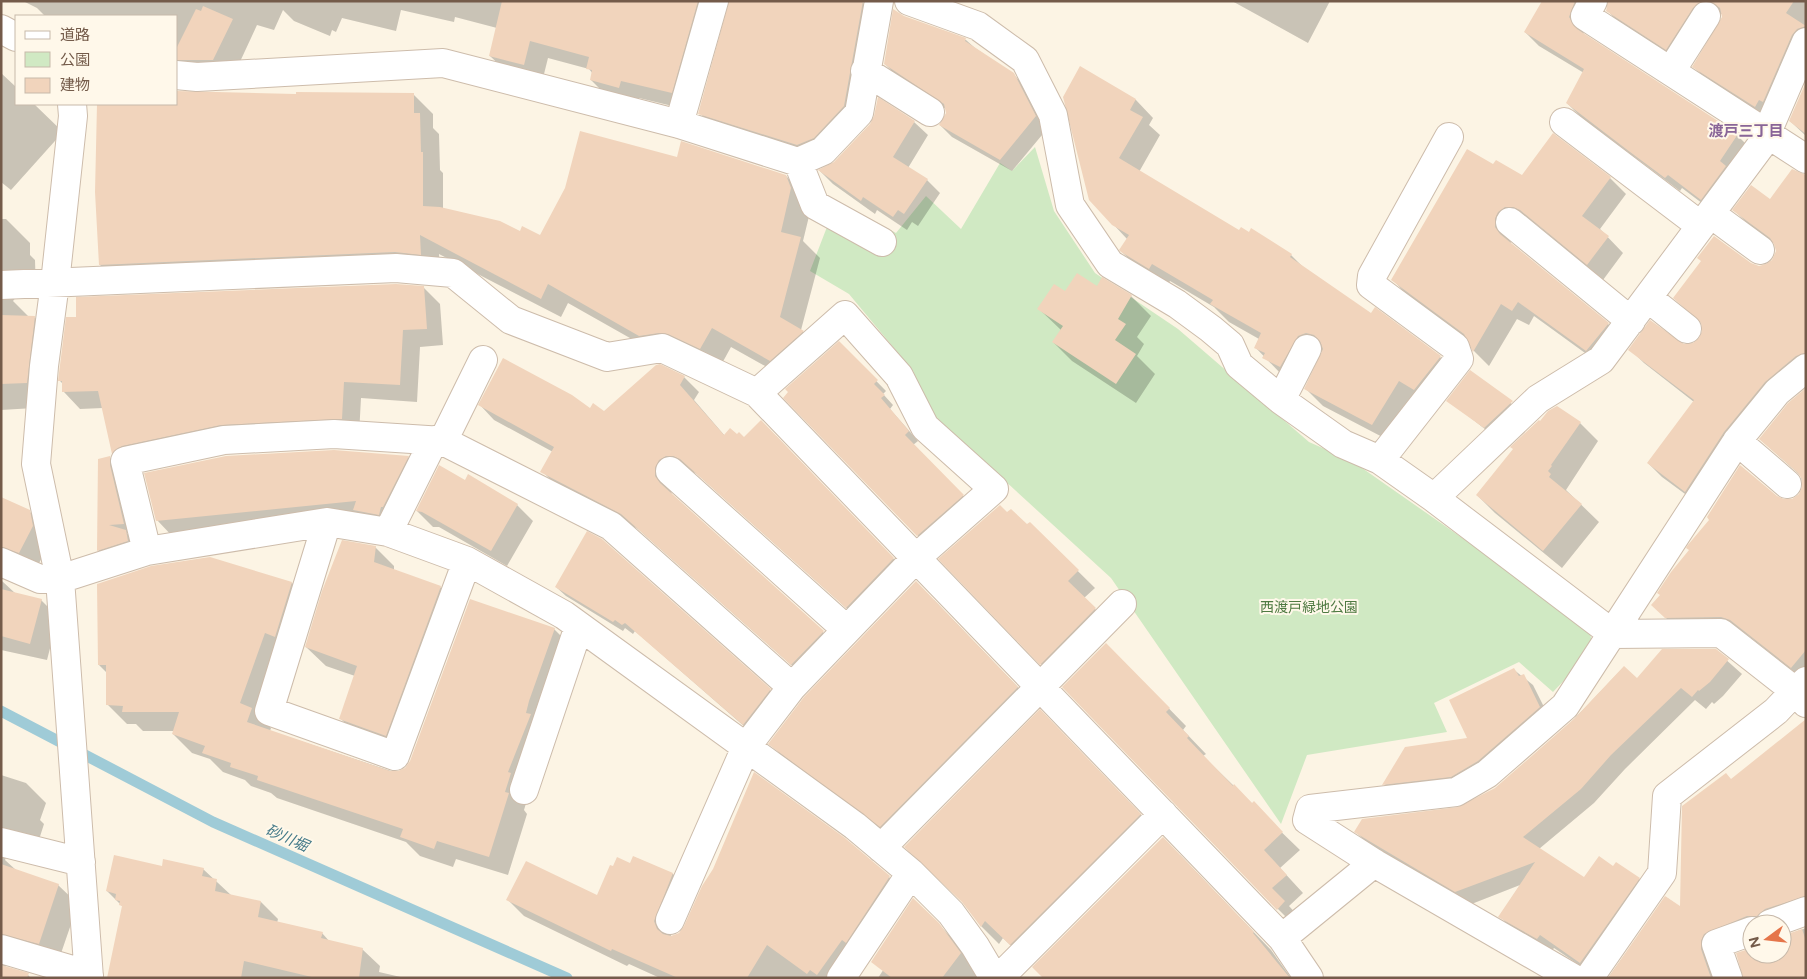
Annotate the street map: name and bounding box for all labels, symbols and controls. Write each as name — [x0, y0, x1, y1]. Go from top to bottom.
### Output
legend — [15, 15, 178, 105]
text: 道路 — [60, 26, 90, 44]
text: 公園 — [60, 51, 90, 69]
text: 建物 — [60, 76, 90, 94]
district label: 渡戸三丁目 — [1708, 122, 1784, 140]
park label: 西渡戸緑地公園 — [1260, 599, 1358, 616]
water label: 砂川堀 — [263, 821, 313, 856]
north arrow — [1742, 914, 1792, 964]
text: N — [1745, 935, 1765, 950]

